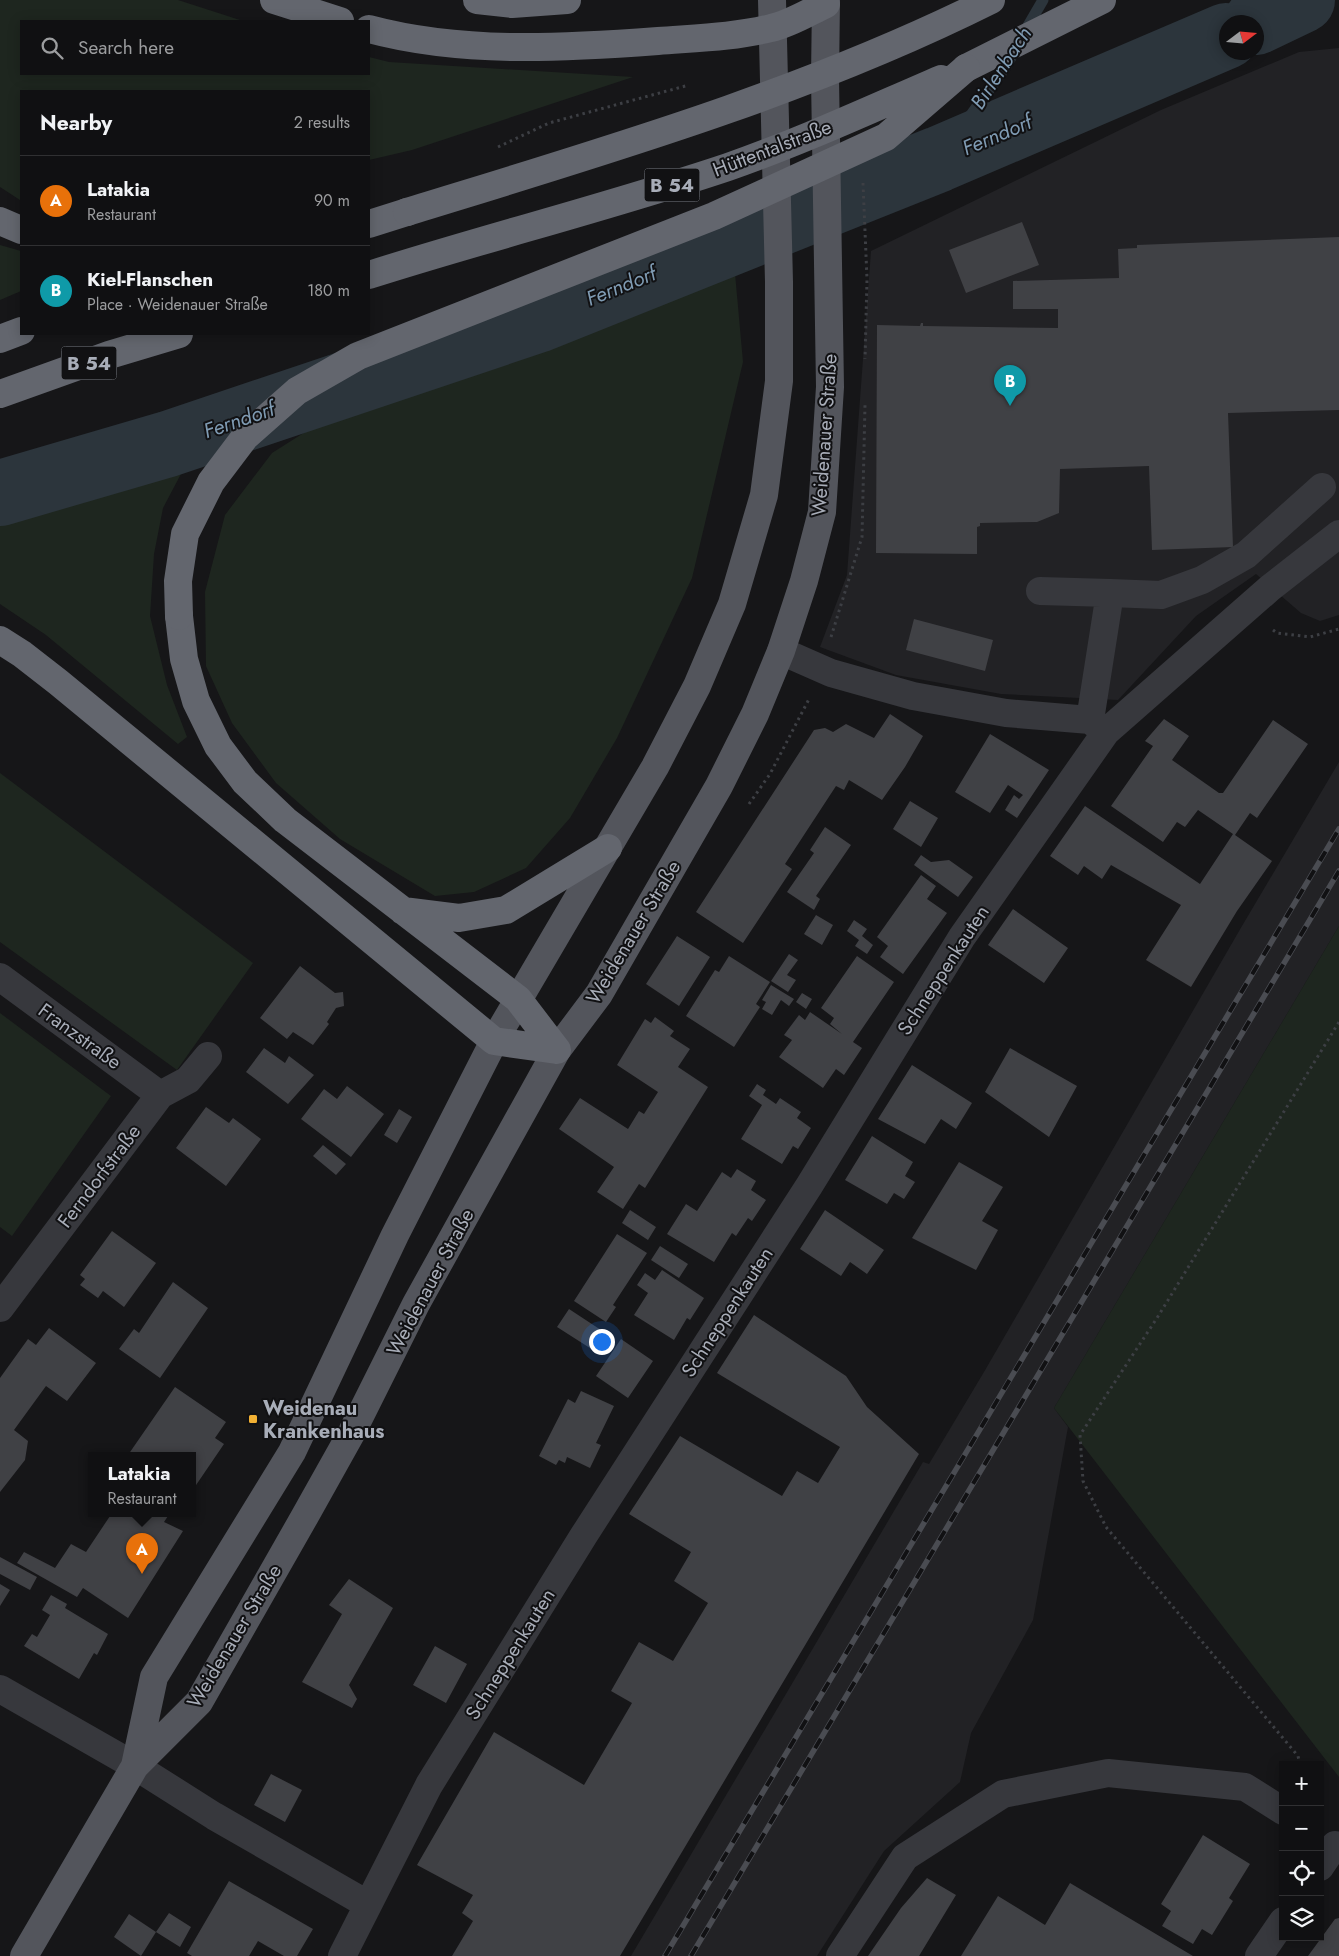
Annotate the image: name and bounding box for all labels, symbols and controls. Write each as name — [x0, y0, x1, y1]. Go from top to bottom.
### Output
north arrow — [1219, 15, 1264, 60]
search box — [20, 20, 370, 75]
water label: Birlenbach — [963, 21, 1039, 115]
icon: search — [38, 34, 66, 62]
text: Search here — [78, 34, 174, 61]
water label: Ferndorf — [957, 106, 1040, 163]
text: Nearby — [40, 108, 112, 138]
text: 2 results — [294, 111, 350, 134]
street label: Hüttentalstraße — [709, 113, 836, 184]
road number: B 54 — [644, 168, 700, 202]
text: Latakia — [87, 176, 150, 203]
text: A — [50, 189, 62, 212]
text: 90 m — [314, 189, 350, 212]
text: Restaurant — [87, 203, 156, 226]
water label: Ferndorf — [581, 257, 664, 314]
text: Kiel-Flanschen — [87, 266, 213, 293]
text: B — [51, 279, 61, 302]
text: 180 m — [307, 279, 350, 302]
text: Place · Weidenauer Straße — [87, 293, 268, 316]
road number: B 54 — [62, 346, 116, 379]
street label: Weidenauer Straße — [804, 353, 845, 517]
pin: B — [994, 365, 1026, 406]
water label: Ferndorf — [199, 393, 282, 446]
street label: Weidenauer Straße — [579, 855, 688, 1010]
street label: Schneppenkauten — [890, 899, 996, 1041]
street label: Franzstraße — [32, 996, 127, 1077]
street label: Ferndorfstraße — [51, 1118, 148, 1234]
street label: Weidenauer Straße — [379, 1203, 482, 1361]
street label: Schneppenkauten — [674, 1241, 780, 1383]
your location — [589, 1329, 615, 1355]
place label: Weidenau Krankenhaus — [263, 1394, 384, 1446]
marker: Weidenau Krankenhaus — [247, 1413, 259, 1425]
popup — [88, 1452, 196, 1517]
text: Latakia — [107, 1460, 171, 1487]
text: Restaurant — [107, 1487, 177, 1510]
pin: A — [126, 1533, 158, 1574]
street label: Weidenauer Straße — [180, 1559, 289, 1714]
street label: Schneppenkauten — [458, 1583, 562, 1726]
map controls — [1279, 1761, 1324, 1941]
button: + — [1279, 1761, 1324, 1806]
button: − — [1279, 1806, 1324, 1851]
button: locate — [1279, 1851, 1324, 1896]
button: layers — [1279, 1896, 1324, 1941]

